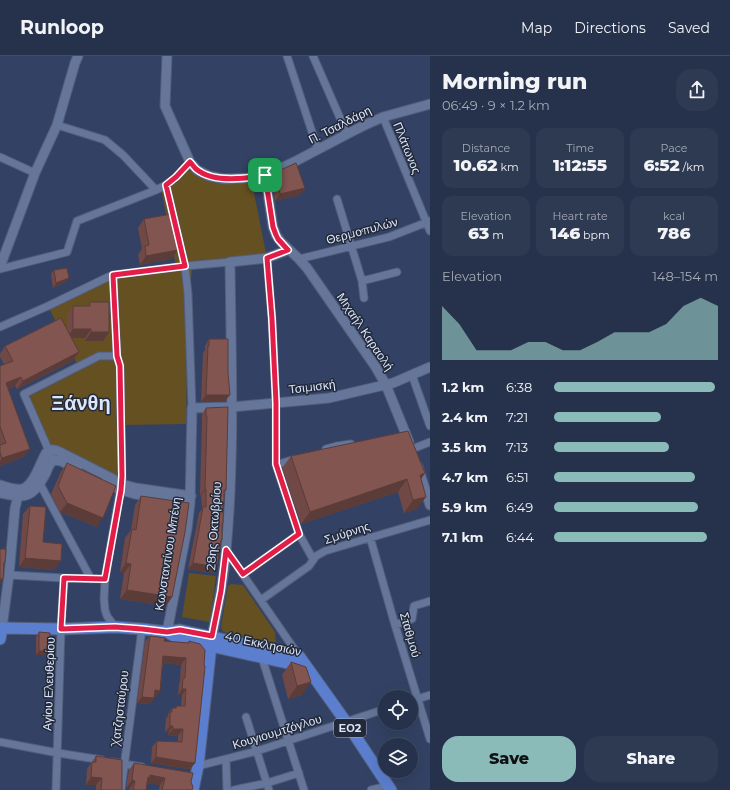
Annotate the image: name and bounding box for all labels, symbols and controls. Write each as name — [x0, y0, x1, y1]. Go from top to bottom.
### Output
text: Runloop — [20, 16, 104, 39]
text: Map — [521, 19, 552, 37]
text: Directions — [574, 19, 646, 37]
text: Saved — [668, 19, 710, 37]
text: Morning run — [442, 68, 587, 95]
button: share — [676, 69, 718, 111]
text: 06:49 · 9 × 1.2 km — [442, 97, 550, 113]
street label: Π. Τσαλδάρη — [306, 102, 374, 147]
street label: Πλάτωνος — [390, 120, 425, 176]
text: Distance — [462, 141, 510, 155]
text: Time — [566, 141, 594, 155]
text: Pace — [661, 141, 687, 155]
text: 10.62 — [453, 155, 498, 175]
text: 1:12:55 — [553, 155, 607, 175]
text: 6:52 — [643, 155, 680, 175]
pin — [248, 158, 282, 192]
text: km — [498, 160, 519, 174]
text: /km — [680, 160, 705, 174]
icon: arrive — [254, 164, 276, 186]
text: Elevation — [461, 209, 511, 223]
text: Heart rate — [552, 209, 608, 223]
text: kcal — [663, 209, 685, 223]
street label: Θερμοπυλών — [324, 214, 399, 247]
text: 63 — [468, 223, 489, 243]
text: 146 — [550, 223, 580, 243]
text: 786 — [658, 223, 690, 243]
text: m — [489, 228, 504, 242]
text: bpm — [580, 228, 610, 242]
text: Elevation — [442, 268, 502, 284]
text: 148–154 m — [652, 268, 718, 284]
street label: Μιχαήλ Καραολή — [334, 290, 397, 374]
street label: Τσιμισκή — [288, 376, 336, 397]
text: 1.2 km — [442, 379, 484, 395]
text: 6:38 — [506, 379, 532, 395]
district label: Ξάνθη — [51, 391, 111, 415]
text: 2.4 km — [442, 409, 488, 425]
text: 7:21 — [506, 409, 528, 425]
text: 3.5 km — [442, 439, 487, 455]
text: 7:13 — [506, 439, 528, 455]
text: 4.7 km — [442, 469, 488, 485]
text: 6:51 — [506, 469, 529, 485]
street label: 28ης Οκτωβρίου — [203, 481, 224, 571]
street label: Κωνσταντίνου Μπένη — [151, 496, 184, 612]
text: 5.9 km — [442, 499, 487, 515]
text: 6:49 — [506, 499, 533, 515]
street label: Σμύρνης — [322, 518, 372, 547]
text: 7.1 km — [442, 529, 484, 545]
text: 6:44 — [506, 529, 534, 545]
street label: Σταθμού — [397, 610, 424, 659]
street label: 40 Εκκλησιών — [224, 628, 303, 659]
street label: Αγίου Ελευθερίου — [39, 637, 58, 731]
street label: Χατζησταύρου — [107, 670, 132, 748]
map controls — [378, 690, 418, 778]
button: locate — [378, 690, 418, 730]
street label: Κουγιουμτζόγλου — [230, 711, 323, 752]
road number: ΕΟ2 — [334, 719, 366, 737]
button: Save — [442, 736, 576, 782]
button: Share — [584, 736, 718, 782]
button: layers — [378, 738, 418, 778]

